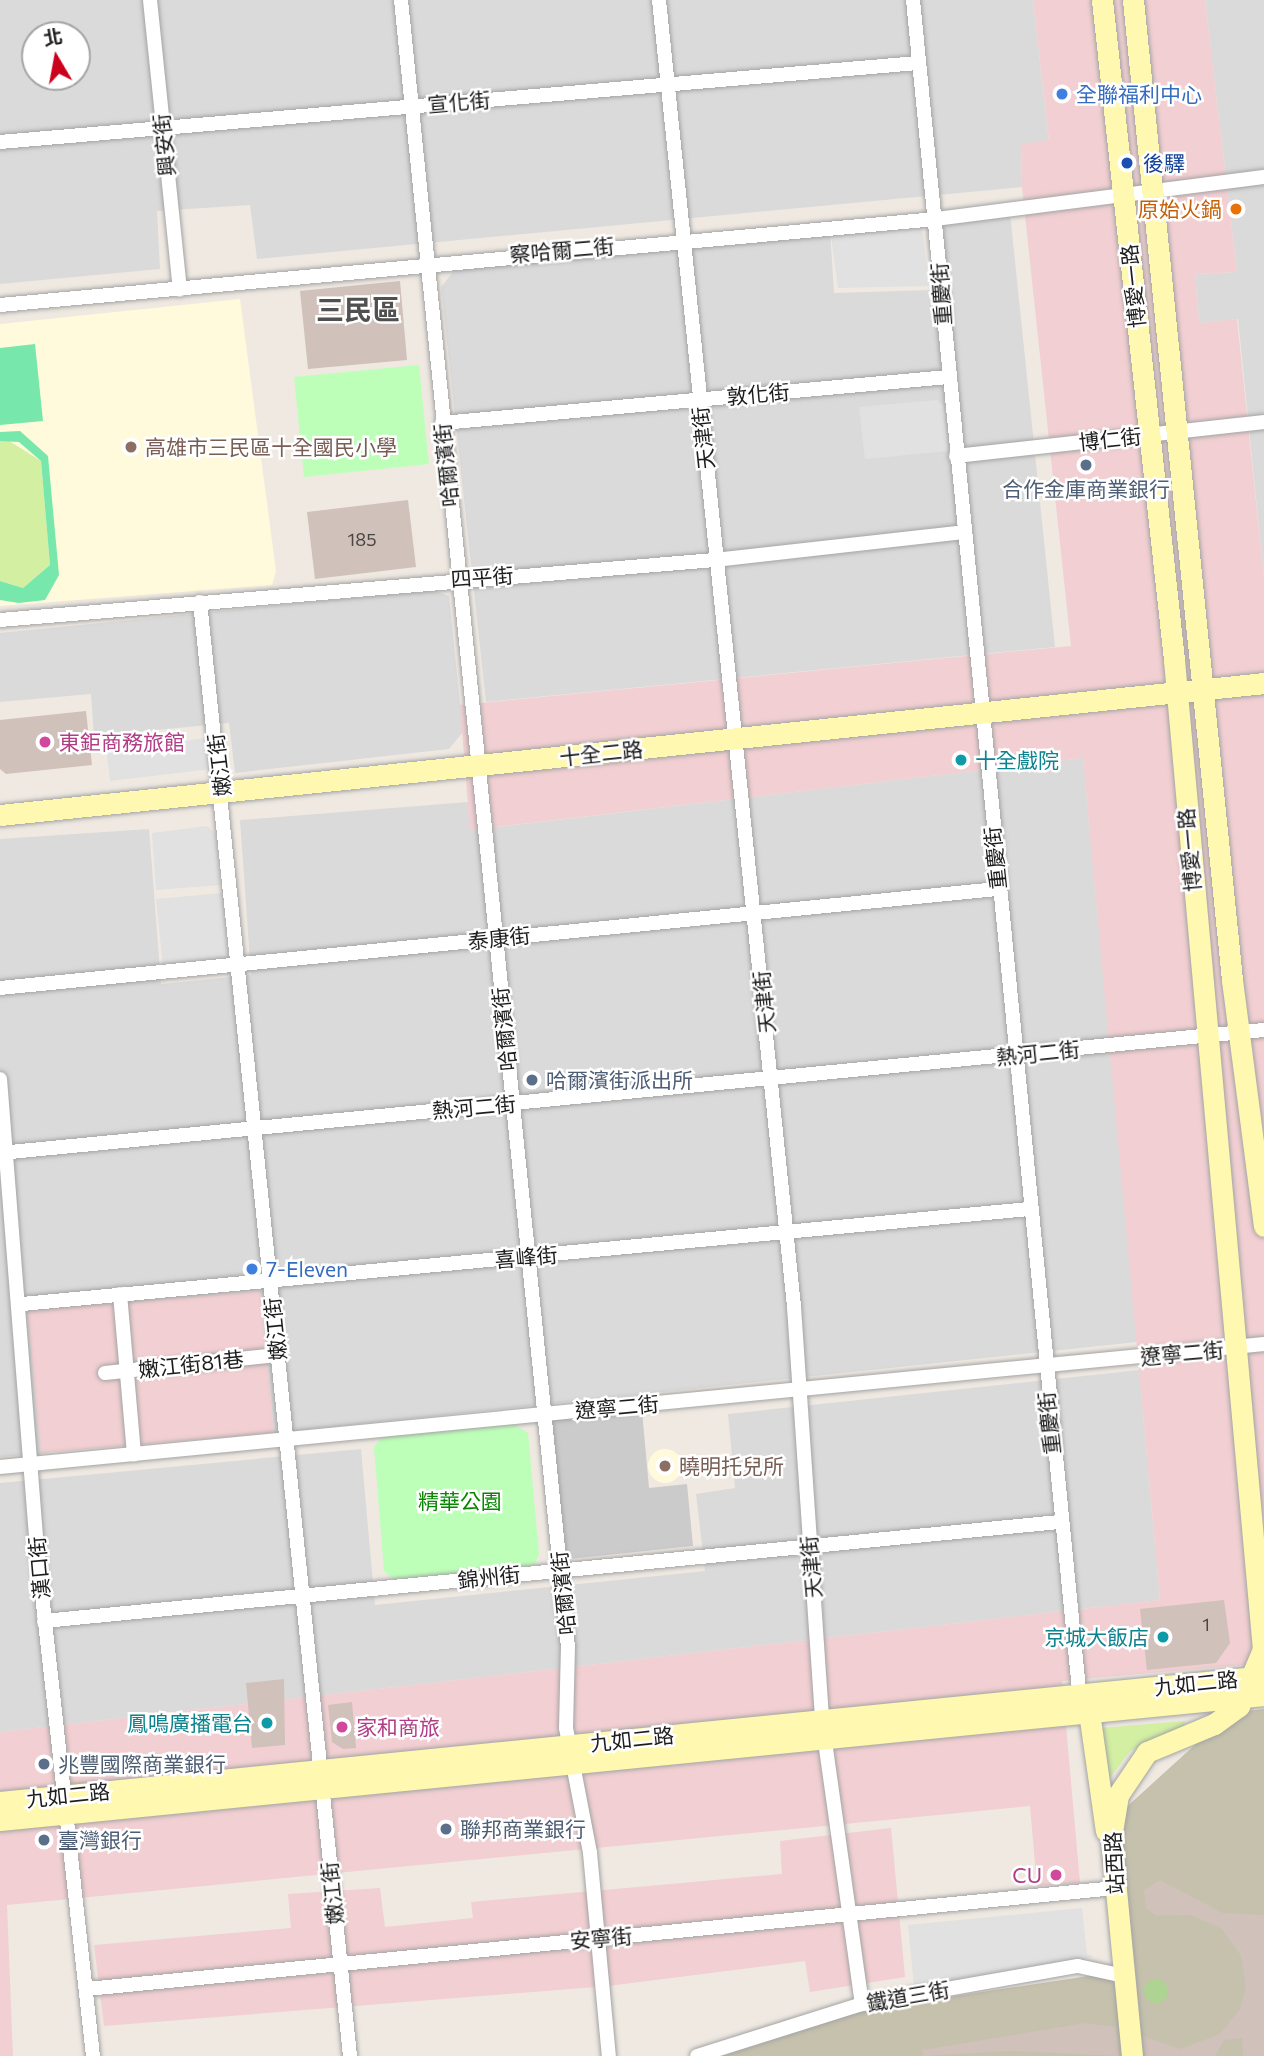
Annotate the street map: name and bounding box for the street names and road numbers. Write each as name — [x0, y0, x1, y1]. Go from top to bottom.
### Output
street label: 宣化街 — [427, 87, 491, 117]
street label: 興安街 — [148, 112, 180, 178]
street label: 察哈爾二街 — [509, 233, 615, 267]
street label: 博愛一路 — [1116, 243, 1150, 329]
street label: 重慶街 — [926, 262, 956, 326]
street label: 敦化街 — [726, 379, 790, 409]
street label: 天津街 — [687, 405, 719, 471]
street label: 哈爾濱街 — [429, 422, 463, 508]
street label: 博仁街 — [1077, 423, 1143, 455]
street label: 四平街 — [450, 562, 514, 592]
street label: 嫩江街 — [203, 732, 235, 798]
street label: 十全二路 — [558, 736, 644, 770]
street label: 博愛一路 — [1173, 807, 1205, 893]
street label: 重慶街 — [979, 825, 1011, 891]
street label: 泰康街 — [466, 922, 532, 954]
street label: 天津街 — [748, 969, 780, 1035]
street label: 哈爾濱街 — [487, 986, 521, 1072]
street label: 熱河二街 — [995, 1036, 1081, 1070]
street label: 熱河二街 — [431, 1091, 517, 1123]
street label: 喜峰街 — [494, 1242, 558, 1272]
street label: 嫩江街 — [259, 1296, 291, 1362]
street label: 遼寧二街 — [1139, 1337, 1225, 1369]
street label: 嫩江街81巷 — [137, 1346, 245, 1382]
street label: 重慶街 — [1033, 1390, 1065, 1456]
street label: 遼寧二街 — [574, 1391, 660, 1423]
street label: 天津街 — [796, 1535, 826, 1599]
street label: 漢口街 — [24, 1536, 54, 1600]
street label: 哈爾濱街 — [546, 1550, 580, 1636]
street label: 錦州街 — [456, 1561, 522, 1593]
street label: 九如二路 — [1153, 1666, 1239, 1700]
street label: 九如二路 — [589, 1722, 675, 1756]
street label: 九如二路 — [25, 1778, 111, 1812]
street label: 站西路 — [1100, 1831, 1128, 1895]
street label: 嫩江街 — [316, 1860, 348, 1926]
street label: 安寧街 — [569, 1923, 633, 1953]
street label: 鐵道三街 — [864, 1976, 952, 2016]

